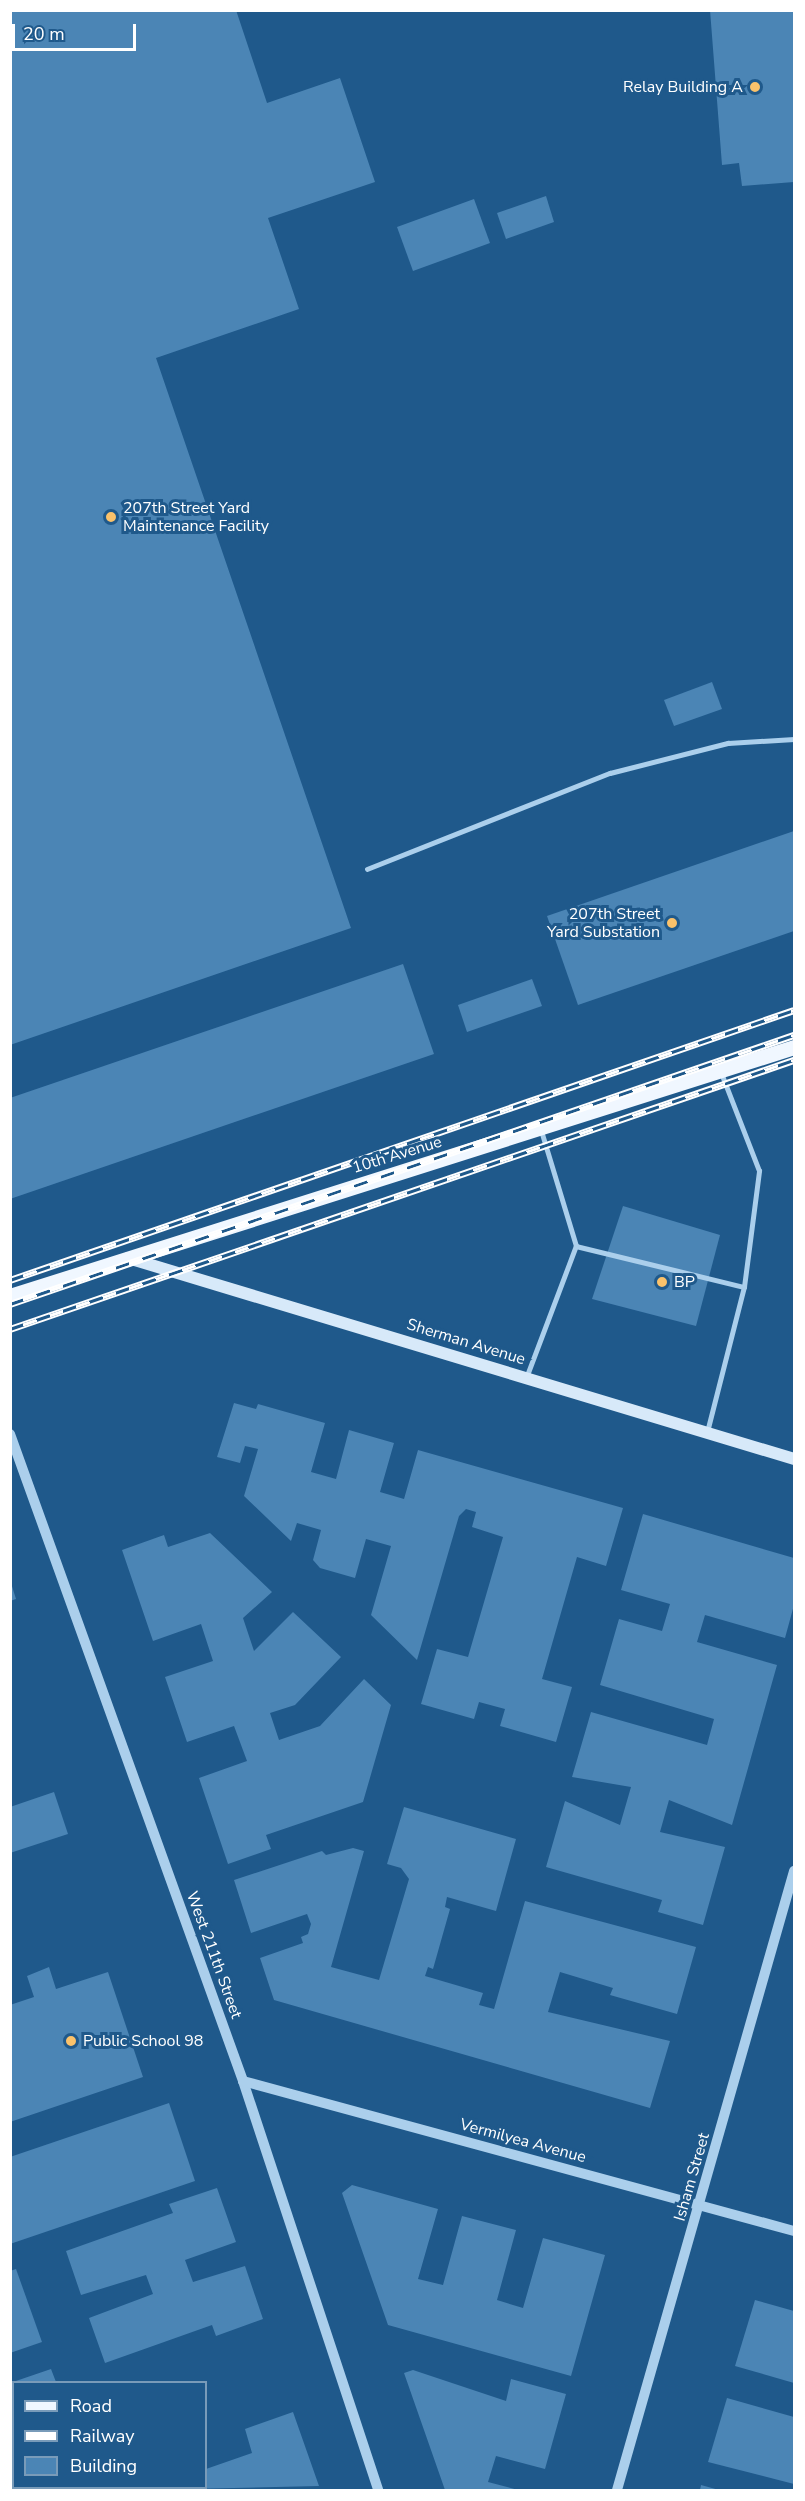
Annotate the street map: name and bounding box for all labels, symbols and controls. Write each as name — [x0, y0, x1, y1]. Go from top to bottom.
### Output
scale bar — [15, 12, 140, 50]
text: 20 m — [23, 22, 65, 46]
place label: Relay Building A — [623, 77, 743, 97]
marker: Relay Building A — [748, 80, 762, 94]
place label: 207th Street Yard Maintenance Facility — [123, 498, 269, 536]
marker: 207th Street Yard Maintenance Facility — [104, 510, 118, 524]
place label: 207th Street Yard Substation — [547, 904, 660, 942]
marker: 207th Street Yard Substation — [665, 916, 679, 930]
street label: 10th Avenue — [350, 1132, 444, 1178]
place label: BP — [674, 1272, 695, 1292]
marker: BP — [655, 1275, 669, 1289]
street label: Sherman Avenue — [404, 1315, 528, 1369]
street label: West 211th Street — [182, 1889, 246, 2021]
place label: Public School 98 — [83, 2031, 203, 2051]
marker: Public School 98 — [64, 2034, 78, 2048]
street label: Vermilyea Avenue — [458, 2115, 588, 2167]
street label: Isham Street — [670, 2131, 714, 2223]
legend — [12, 2381, 207, 2489]
text: Road — [70, 2394, 112, 2418]
text: Railway — [70, 2424, 135, 2448]
text: Building — [70, 2454, 137, 2478]

